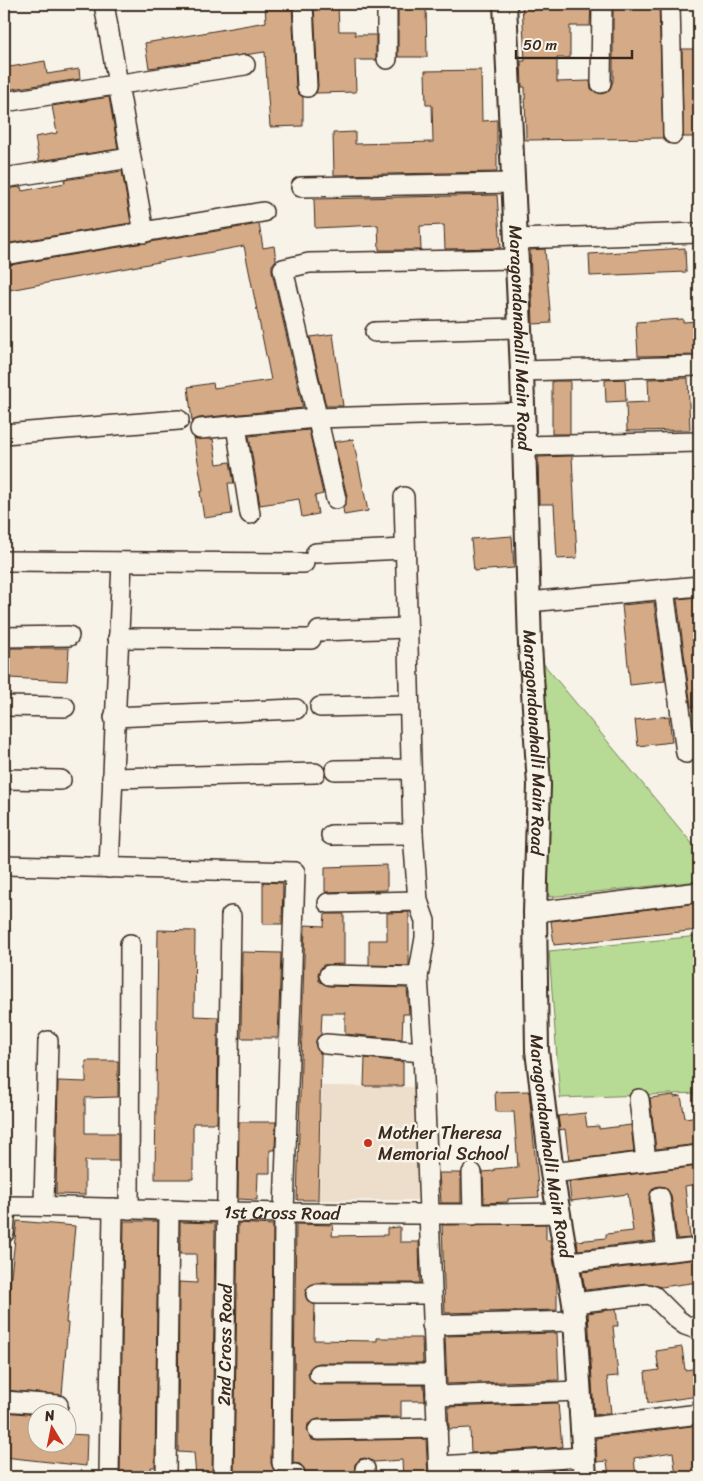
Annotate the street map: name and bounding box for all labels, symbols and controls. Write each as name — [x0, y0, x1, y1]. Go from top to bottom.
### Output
scale bar — [516, 28, 632, 60]
text: 50 m — [523, 32, 558, 58]
street label: Maragondanahalli Main Road — [499, 224, 540, 452]
street label: Maragondanahalli Main Road — [514, 629, 555, 857]
street label: Maragondanahalli Main Road — [521, 1034, 582, 1262]
place label: Mother Theresa Memorial School — [378, 1117, 510, 1170]
marker: Mother Theresa Memorial School — [362, 1137, 374, 1149]
street label: 1st Cross Road — [223, 1196, 342, 1230]
street label: 2nd Cross Road — [208, 1282, 242, 1406]
text: N — [42, 1402, 57, 1429]
north arrow — [28, 1404, 78, 1454]

